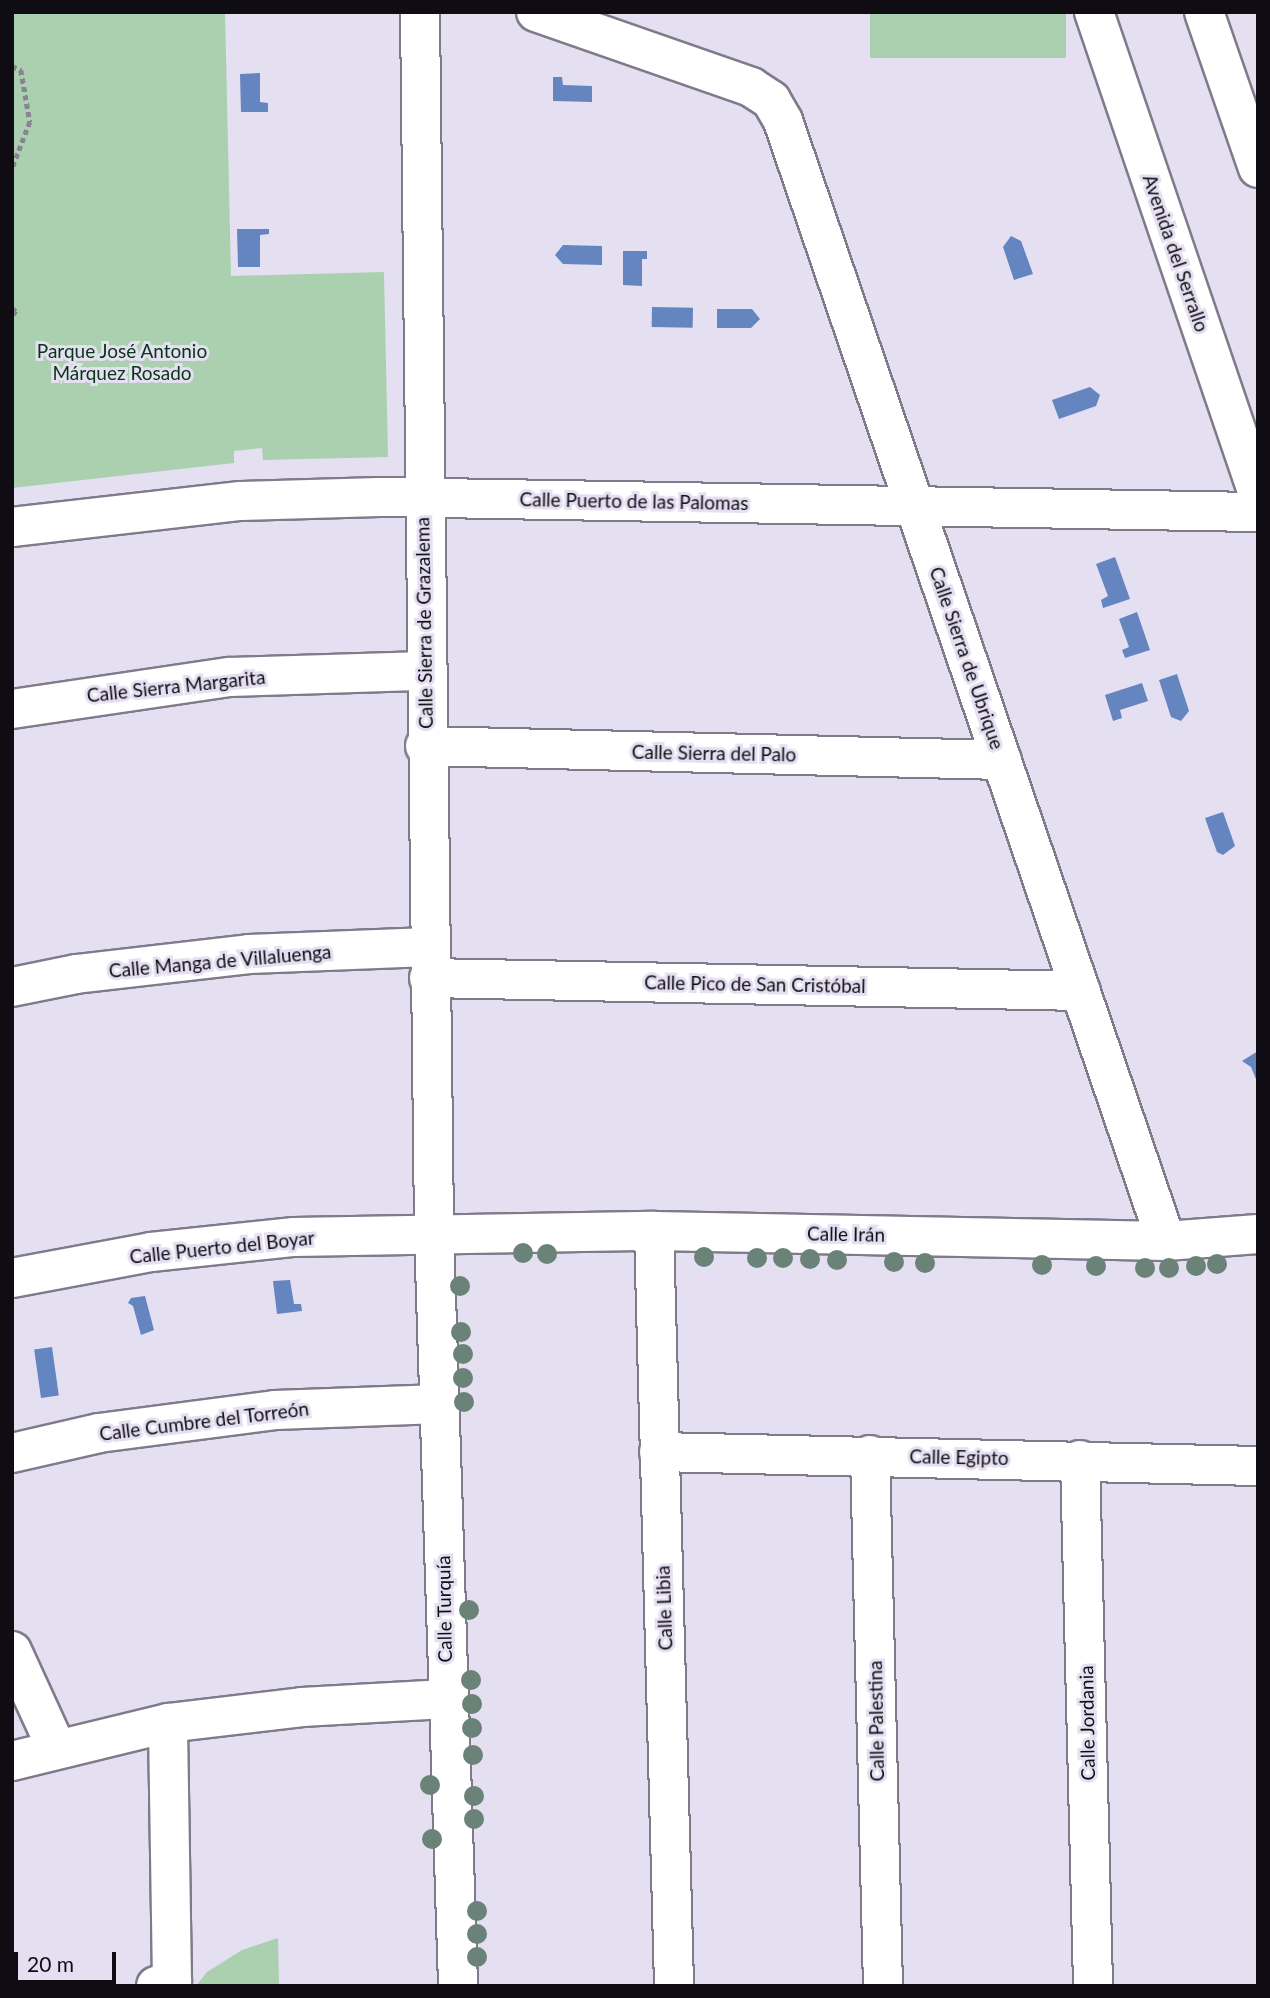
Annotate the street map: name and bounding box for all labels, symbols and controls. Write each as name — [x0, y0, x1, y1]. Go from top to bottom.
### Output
street label: Avenida del Serrallo — [1138, 171, 1214, 335]
park label: Parque José Antonio Márquez Rosado — [36, 340, 208, 384]
street label: Calle Puerto de las Palomas — [519, 488, 749, 514]
street label: Calle Sierra de Grazalema — [411, 517, 437, 729]
street label: Calle Sierra de Ubrique — [925, 564, 1009, 752]
street label: Calle Sierra Margarita — [86, 665, 266, 707]
street label: Calle Sierra del Palo — [632, 740, 796, 766]
street label: Calle Manga de Villaluenga — [107, 940, 333, 982]
street label: Calle Pico de San Cristóbal — [644, 971, 866, 997]
street label: Calle Irán — [807, 1222, 885, 1246]
street label: Calle Puerto del Boyar — [128, 1226, 316, 1268]
street label: Calle Cumbre del Torreón — [98, 1397, 310, 1445]
street label: Calle Egipto — [909, 1445, 1009, 1469]
street label: Calle Turquía — [432, 1555, 456, 1663]
street label: Calle Libia — [651, 1565, 677, 1651]
street label: Calle Palestina — [864, 1660, 888, 1782]
street label: Calle Jordania — [1075, 1665, 1099, 1781]
scale bar — [18, 1938, 119, 1982]
text: 20 m — [27, 1951, 74, 1976]

